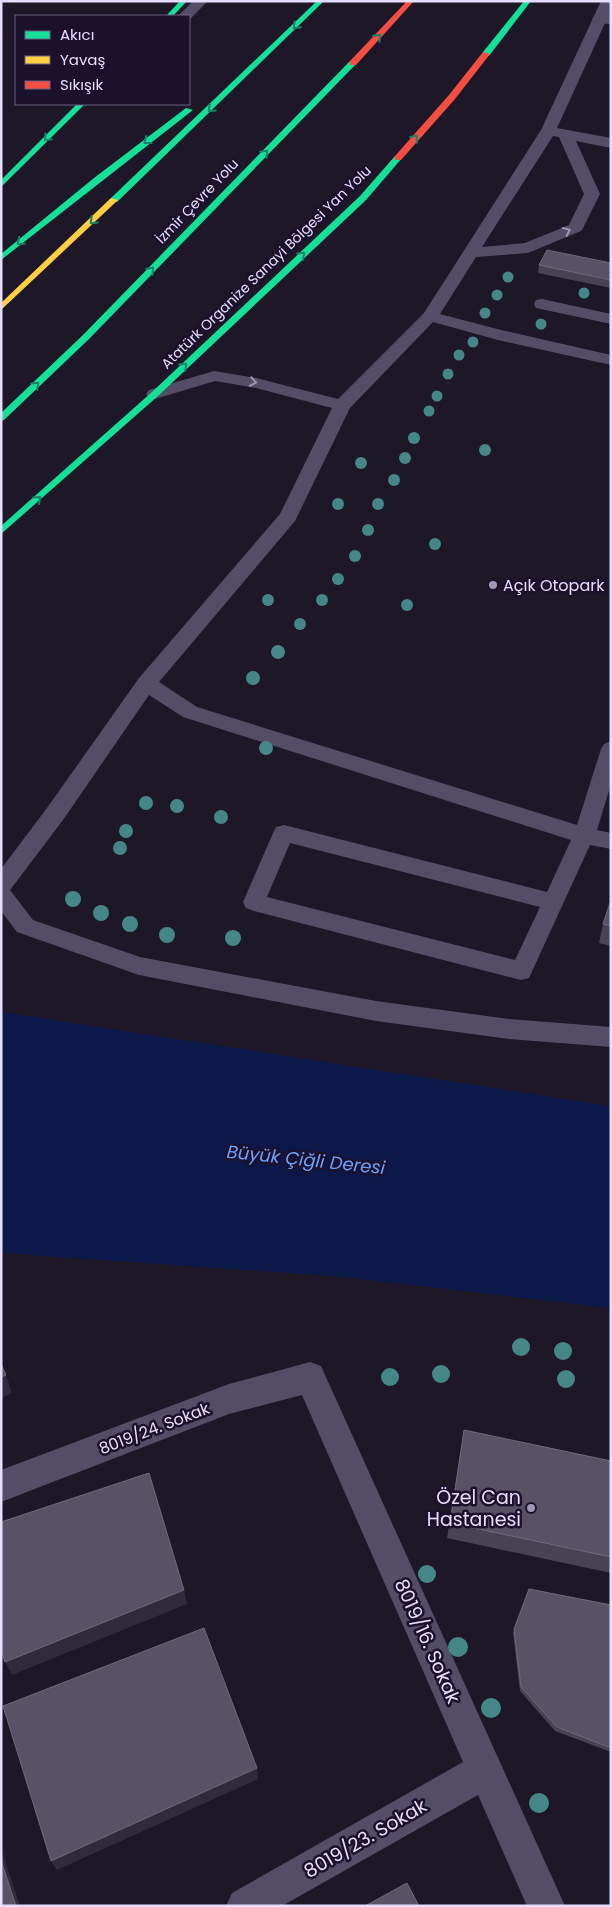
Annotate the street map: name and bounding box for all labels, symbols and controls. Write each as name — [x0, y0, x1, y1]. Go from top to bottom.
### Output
legend — [15, 15, 190, 105]
one-way arrow — [293, 20, 302, 29]
text: Akıcı — [60, 24, 94, 45]
one-way arrow — [372, 34, 381, 43]
text: Yavaş — [60, 49, 105, 70]
text: Sıkışık — [60, 74, 103, 95]
one-way arrow — [207, 103, 216, 112]
one-way arrow — [44, 133, 53, 142]
one-way arrow — [144, 135, 153, 143]
one-way arrow — [410, 135, 419, 144]
one-way arrow — [259, 150, 268, 159]
street label: İzmir Çevre Yolu — [151, 154, 243, 248]
street label: Atatürk Organize Sanayi Bölgesi Yan Yolu — [156, 161, 376, 373]
one-way arrow — [90, 215, 99, 224]
one-way arrow — [562, 227, 571, 237]
one-way arrow — [17, 237, 26, 245]
one-way arrow — [297, 252, 306, 261]
one-way arrow — [145, 266, 154, 275]
one-way arrow — [178, 363, 187, 372]
one-way arrow — [248, 377, 257, 387]
one-way arrow — [31, 381, 40, 390]
one-way arrow — [32, 496, 41, 505]
place label: Açık Otopark — [503, 574, 605, 597]
marker: Açık Otopark — [487, 579, 499, 591]
water label: Büyük Çiğli Deresi — [226, 1139, 387, 1180]
street label: 8019/24. Sokak — [96, 1397, 214, 1460]
place label: Özel Can Hastanesi — [427, 1484, 521, 1533]
marker: Özel Can Hastanesi — [525, 1502, 537, 1514]
street label: 8019/16. Sokak — [388, 1575, 467, 1708]
street label: 8019/23. Sokak — [299, 1792, 432, 1885]

